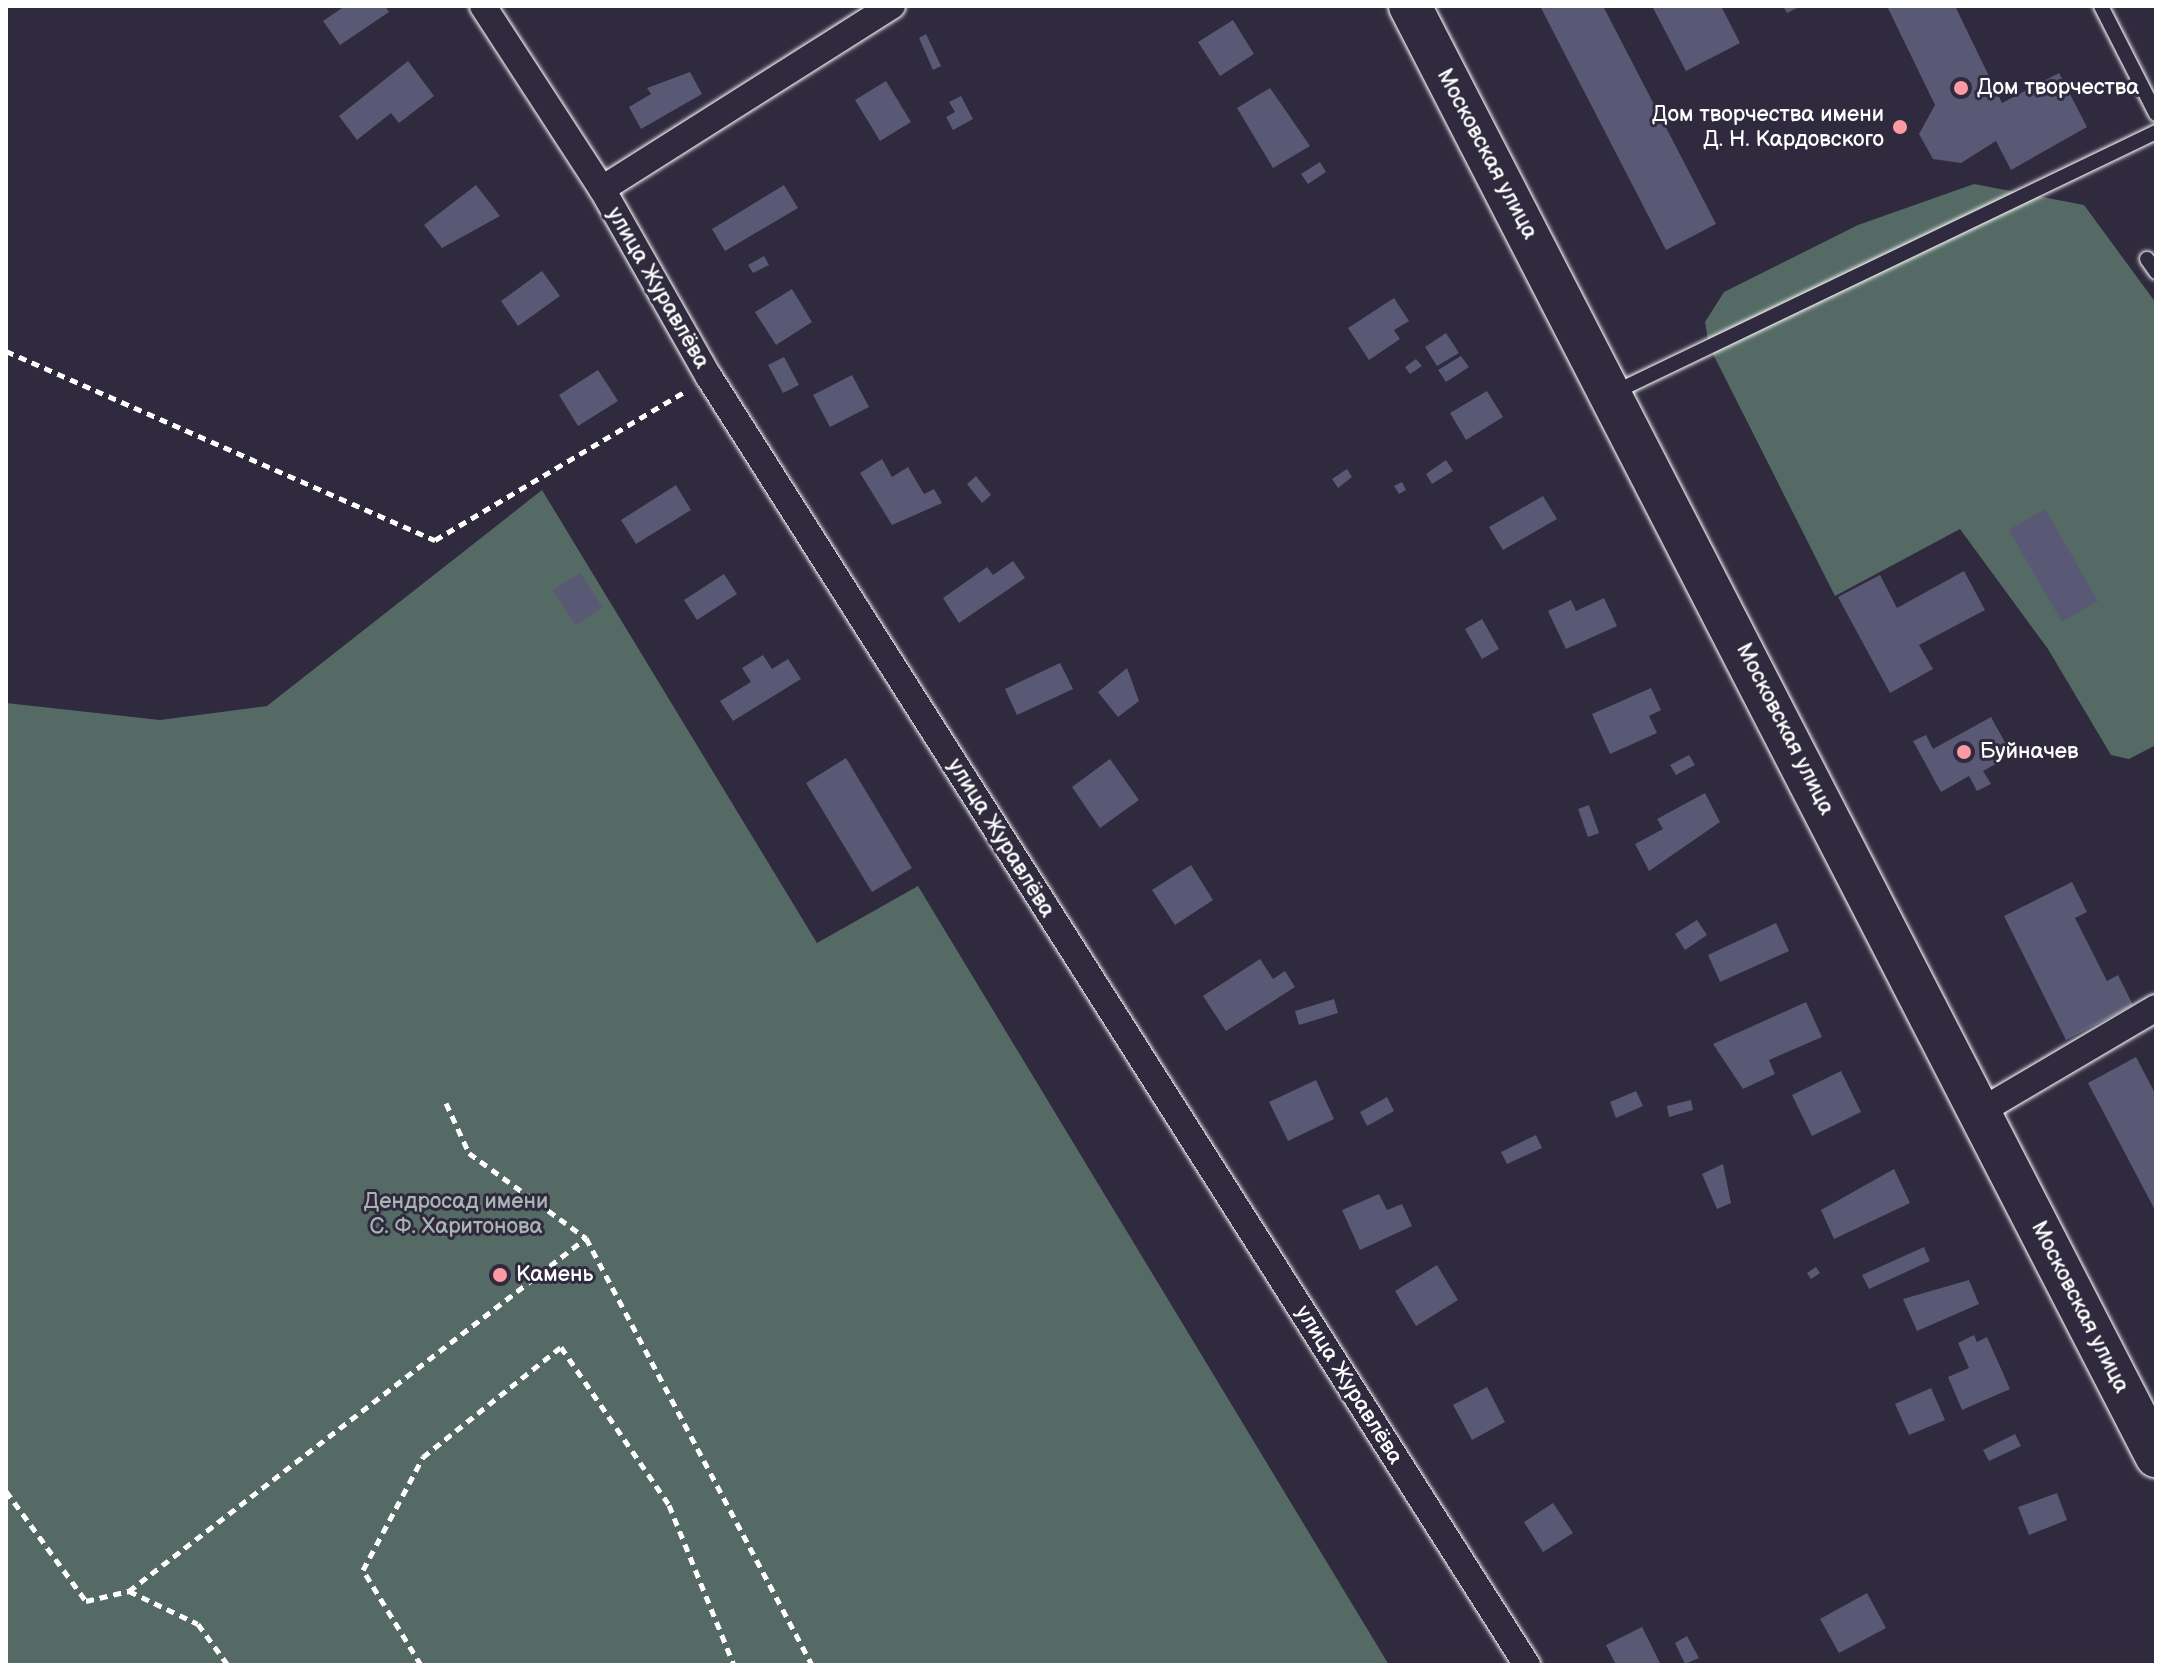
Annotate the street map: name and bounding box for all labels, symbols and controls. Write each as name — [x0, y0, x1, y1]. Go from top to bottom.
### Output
street label: Московская улица — [1431, 64, 1543, 244]
place label: Дом творчества — [1977, 75, 2139, 101]
marker: Дом творчества — [1952, 79, 1970, 97]
place label: Дом творчества имени Д. Н. Кардовского — [1652, 101, 1884, 152]
marker: Дом творчества имени Д. Н. Кардовского — [1891, 118, 1909, 136]
street label: улица Журавлёва — [601, 202, 715, 374]
street label: Московская улица — [1730, 639, 1840, 819]
place label: Буйначев — [1980, 739, 2079, 765]
marker: Буйначев — [1955, 743, 1973, 761]
street label: улица Журавлёва — [942, 754, 1060, 922]
park label: Дендросад имени С. Ф. Харитонова — [364, 1188, 548, 1240]
street label: Московская улица — [2025, 1217, 2135, 1397]
place label: Камень — [516, 1262, 593, 1288]
marker: Камень — [491, 1266, 509, 1284]
street label: улица Журавлёва — [1290, 1301, 1408, 1469]

